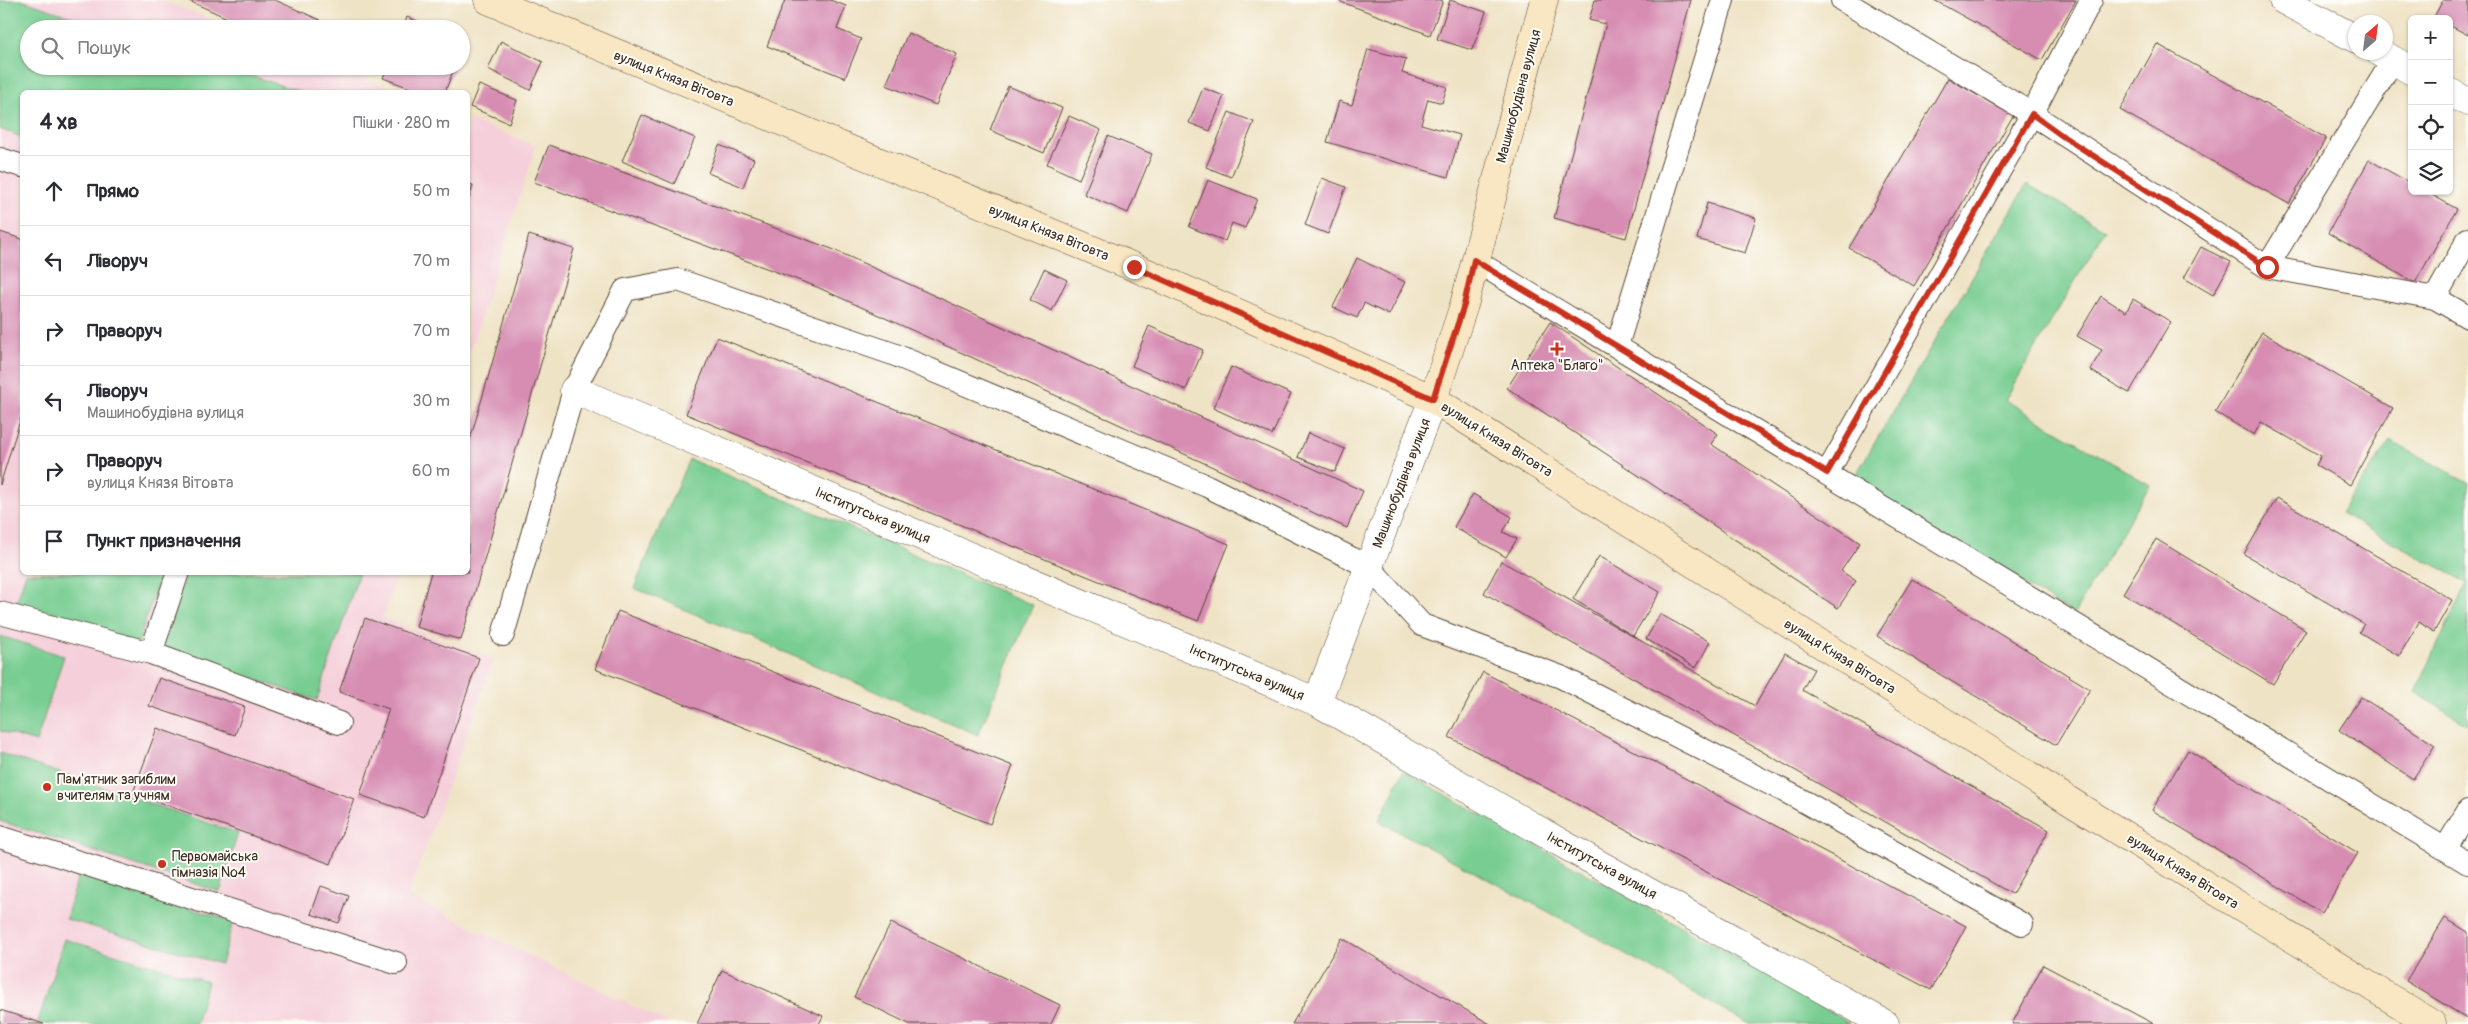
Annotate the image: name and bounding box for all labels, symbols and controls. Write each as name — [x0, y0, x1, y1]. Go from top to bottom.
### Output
north arrow — [2348, 15, 2393, 60]
map controls — [2408, 15, 2453, 195]
button: + — [2408, 15, 2453, 60]
search box — [20, 20, 470, 75]
street label: Машинобудівна вулиця — [1492, 28, 1544, 165]
icon: search — [38, 34, 66, 62]
text: Пошук — [78, 36, 131, 60]
street label: вулиця Князя Вітовта — [611, 47, 736, 110]
button: − — [2408, 60, 2453, 105]
button: locate — [2408, 105, 2453, 150]
text: 4 хв — [40, 109, 78, 136]
text: Пішки · 280 m — [353, 113, 450, 133]
button: layers — [2408, 150, 2453, 195]
icon: ahead — [40, 177, 68, 205]
text: Прямо — [87, 179, 139, 203]
text: 50 m — [413, 181, 450, 201]
street label: вулиця Князя Вітовта — [986, 201, 1111, 264]
icon: left — [40, 247, 68, 275]
text: Ліворуч — [87, 249, 148, 273]
text: 70 m — [413, 251, 450, 271]
route end — [1123, 256, 1146, 279]
route start — [2256, 256, 2279, 279]
icon: right — [40, 317, 68, 345]
text: Праворуч — [87, 319, 162, 343]
text: 70 m — [413, 321, 450, 341]
marker: Аптека "Благо" — [1551, 343, 1563, 355]
place label: Аптека "Благо" — [1511, 357, 1603, 374]
text: Ліворуч — [87, 379, 148, 403]
icon: left — [40, 387, 68, 415]
text: 30 m — [412, 391, 450, 411]
street label: вулиця Князя Вітовта — [1438, 398, 1556, 481]
text: Машинобудівна вулиця — [87, 403, 244, 423]
street label: Машинобудівна вулиця — [1369, 416, 1434, 550]
text: Праворуч — [87, 449, 162, 473]
icon: right — [40, 457, 68, 485]
text: 60 m — [412, 461, 450, 481]
text: вулиця Князя Вітовта — [87, 473, 234, 493]
street label: Інститутська вулиця — [813, 484, 933, 547]
icon: arrive — [40, 527, 68, 555]
text: Пункт призначення — [87, 529, 241, 553]
street label: вулиця Князя Вітовта — [1781, 615, 1899, 698]
street label: Інститутська вулиця — [1187, 641, 1307, 704]
place label: Пам'ятник загиблим вчителям та учням — [57, 771, 176, 804]
marker: Пам'ятник загиблим вчителям та учням — [41, 781, 53, 793]
street label: Інститутська вулиця — [1544, 828, 1660, 903]
street label: вулиця Князя Вітовта — [2124, 830, 2242, 913]
place label: Первомайська гімназія №4 — [172, 848, 258, 881]
marker: Первомайська гімназія №4 — [156, 858, 168, 870]

